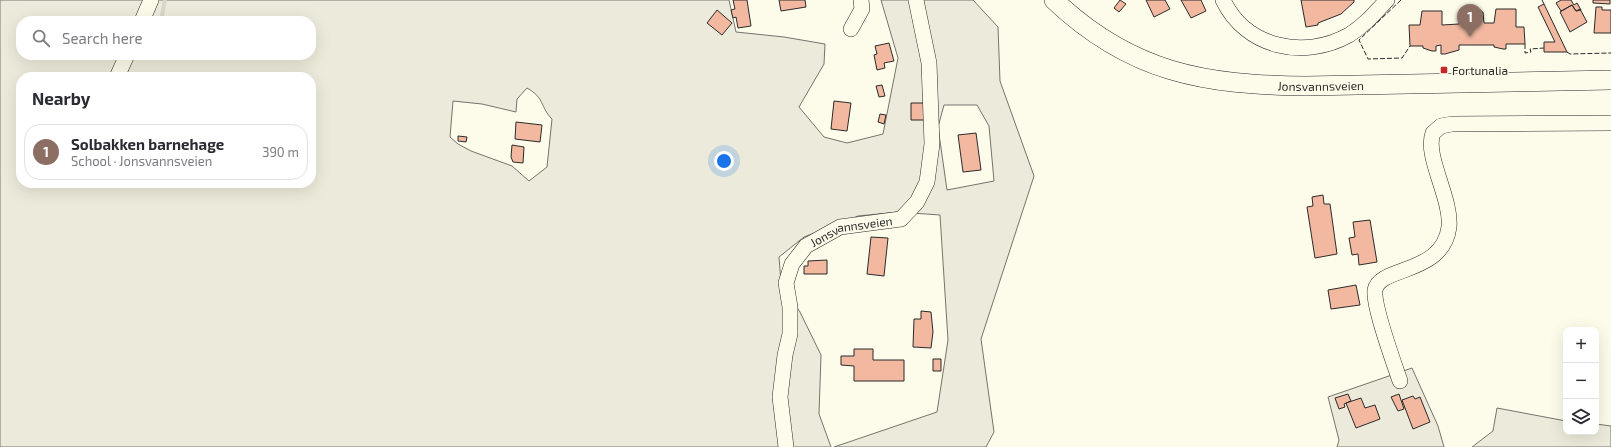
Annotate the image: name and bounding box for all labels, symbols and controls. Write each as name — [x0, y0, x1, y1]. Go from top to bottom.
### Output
pin: 1 — [1457, 4, 1483, 37]
search box — [16, 16, 316, 60]
icon: search — [30, 27, 52, 49]
text: Search here — [62, 29, 143, 47]
place label: Fortunalia — [1452, 63, 1508, 77]
marker: Fortunalia — [1439, 65, 1449, 75]
street label: Jonsvannsveien — [1277, 78, 1364, 93]
text: Nearby — [32, 88, 90, 108]
text: Solbakken barnehage — [71, 135, 224, 153]
text: 1 — [43, 144, 49, 160]
text: 390 m — [262, 144, 299, 160]
your location — [714, 151, 734, 171]
text: School · Jonsvannsveien — [71, 153, 212, 169]
street label: Jonsvannsveien — [808, 213, 893, 249]
map controls — [1563, 327, 1599, 435]
button: + — [1563, 327, 1599, 363]
button: − — [1563, 363, 1599, 399]
button: layers — [1563, 399, 1599, 435]

